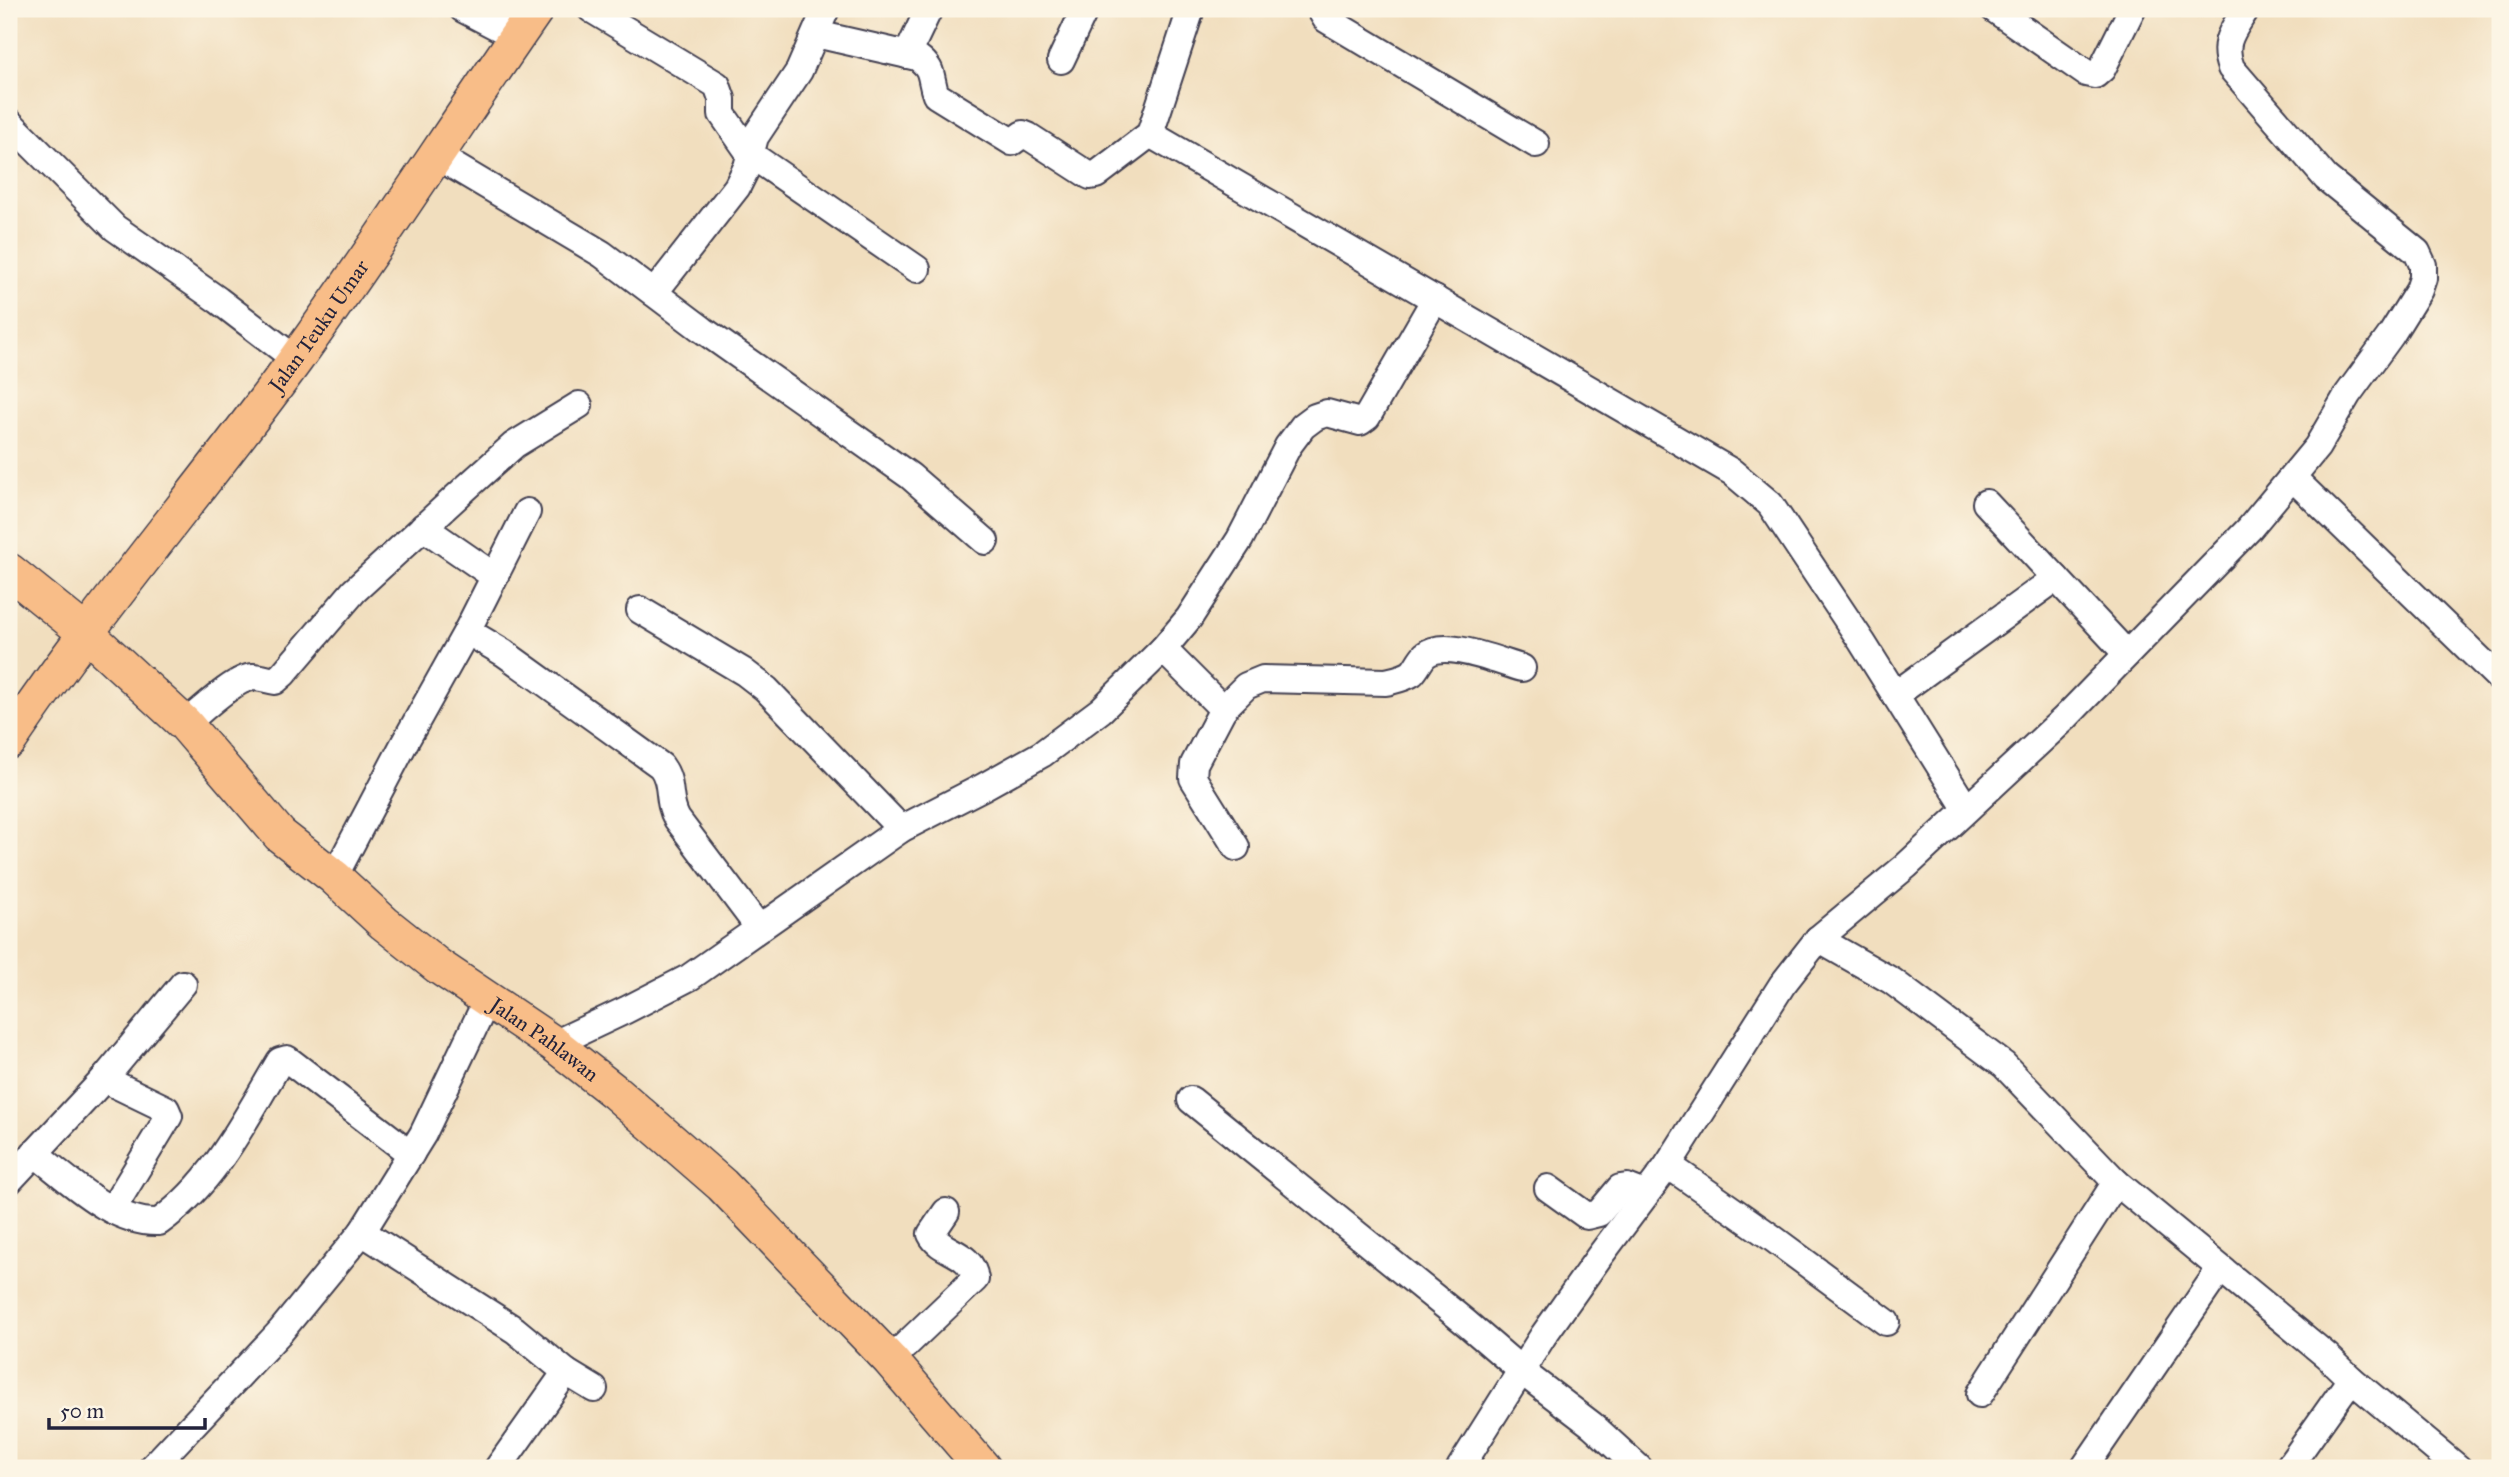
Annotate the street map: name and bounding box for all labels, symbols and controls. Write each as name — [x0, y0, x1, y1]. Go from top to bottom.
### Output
street label: Jalan Teuku Umar — [262, 255, 375, 399]
street label: Jalan Pahlawan — [483, 990, 604, 1087]
scale bar — [49, 1386, 205, 1430]
text: 50 m — [60, 1398, 105, 1424]

